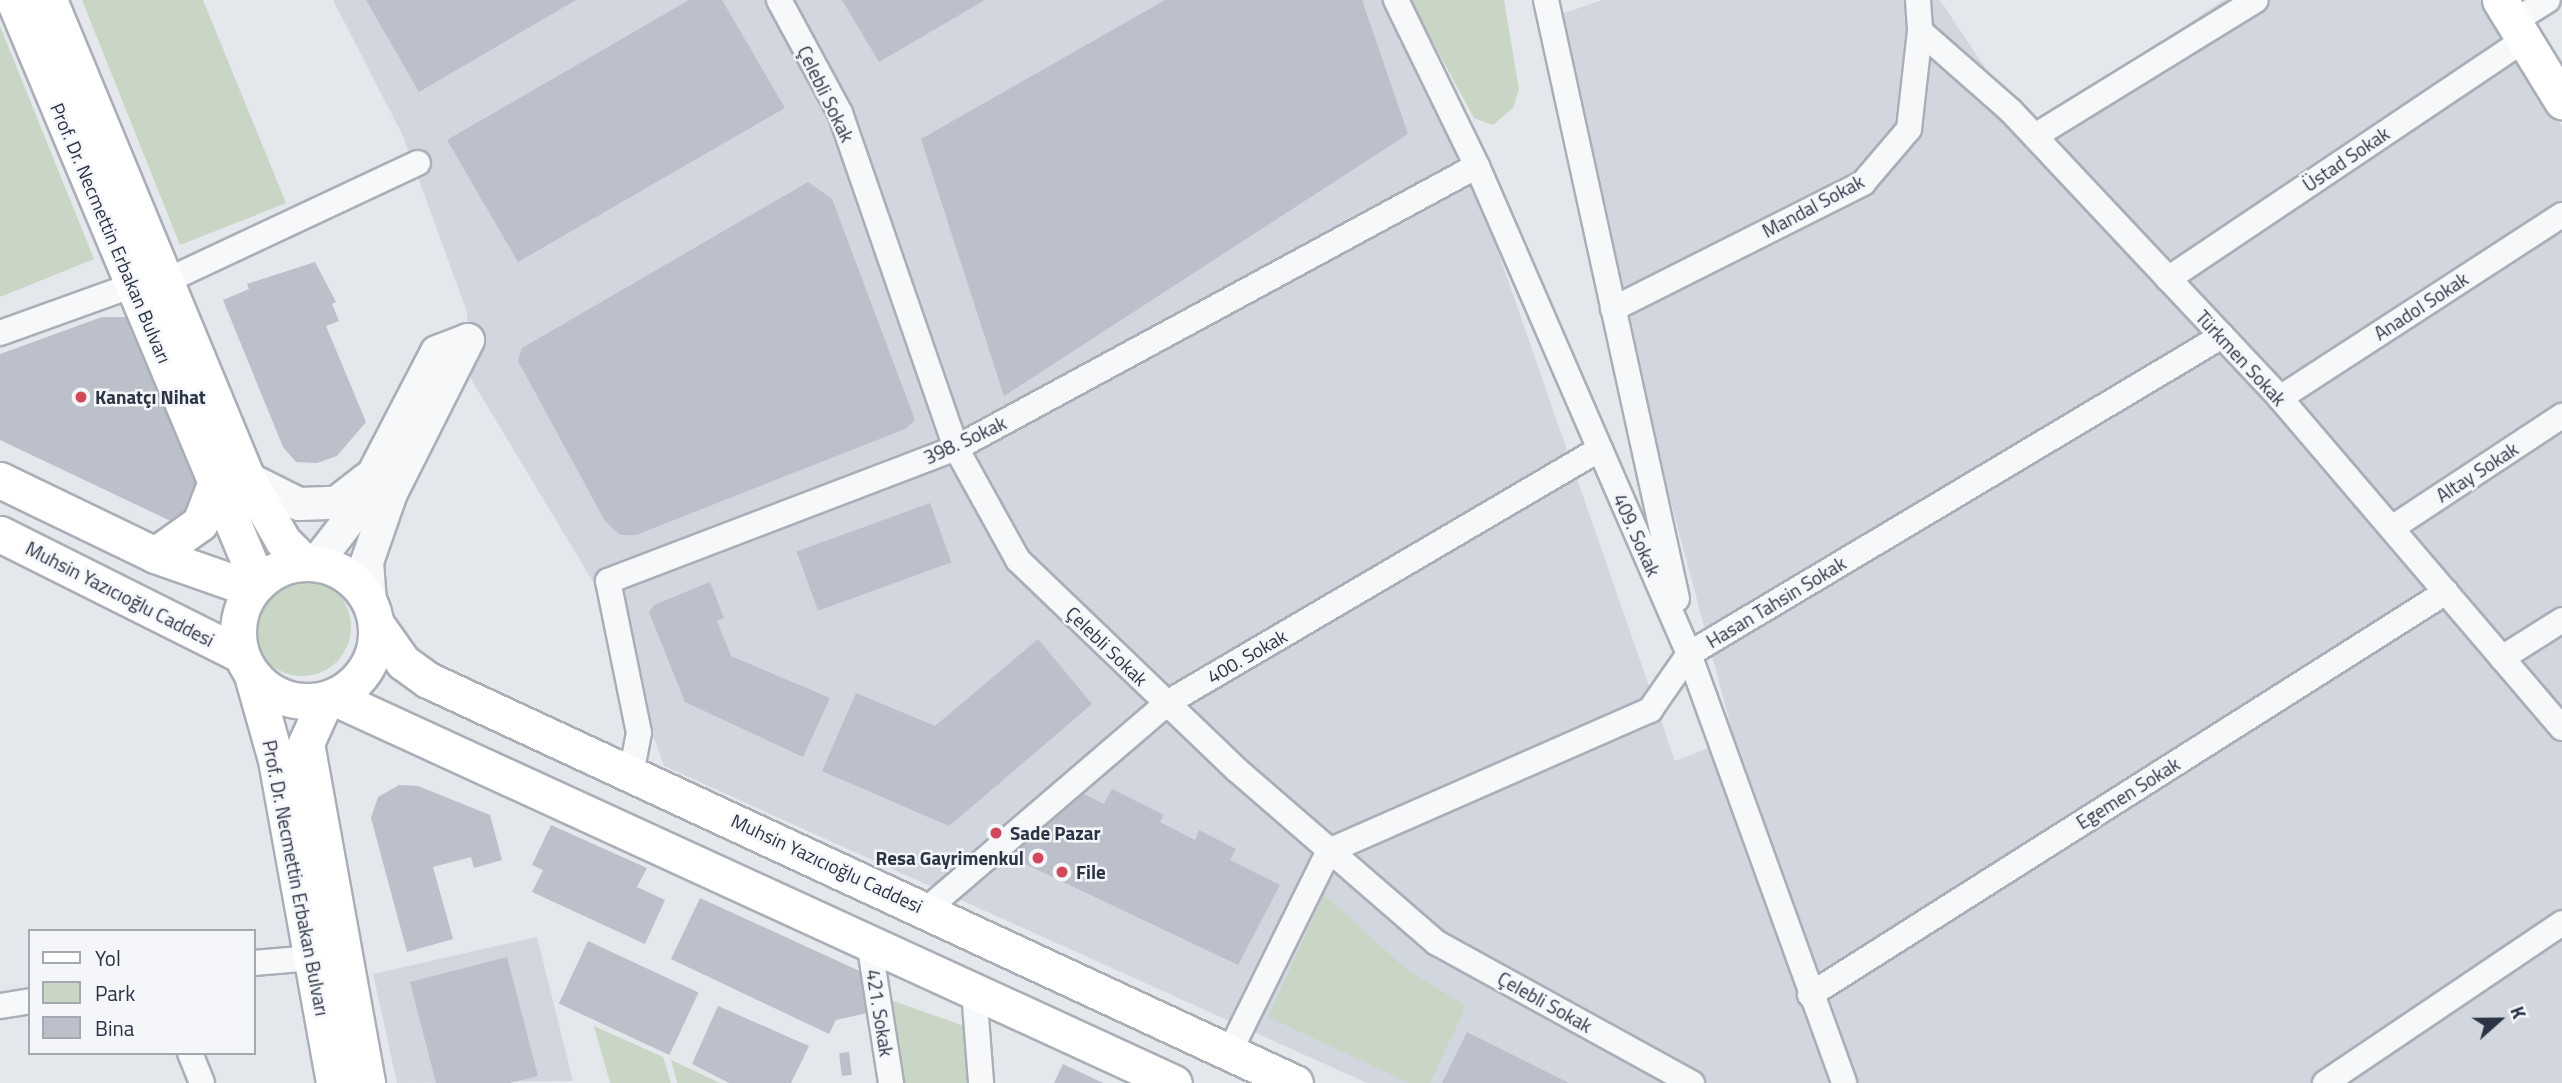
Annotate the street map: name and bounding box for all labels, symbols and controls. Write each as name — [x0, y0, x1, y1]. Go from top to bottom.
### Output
street label: Çelebli Sokak — [793, 42, 859, 146]
street label: Prof. Dr. Necmettin Erbakan Bulvarı — [46, 99, 176, 367]
street label: Üstad Sokak — [2298, 122, 2394, 196]
street label: Mandal Sokak — [1758, 170, 1868, 242]
street label: Anadol Sokak — [2370, 267, 2472, 345]
street label: Türkmen Sokak — [2191, 306, 2291, 410]
place label: Kanatçı Nihat — [95, 386, 206, 408]
marker: Kanatçı Nihat — [73, 389, 89, 405]
street label: 398. Sokak — [920, 411, 1010, 469]
street label: Altay Sokak — [2432, 437, 2522, 507]
street label: 409. Sokak — [1609, 490, 1665, 580]
street label: Muhsin Yazıcıoğlu Caddesi — [22, 537, 218, 651]
street label: Hasan Tahsin Sokak — [1702, 551, 1850, 653]
street label: Çelebli Sokak — [1062, 602, 1152, 690]
street label: 400. Sokak — [1203, 624, 1291, 688]
street label: Prof. Dr. Necmettin Erbakan Bulvarı — [258, 738, 334, 1018]
street label: Egemen Sokak — [2072, 752, 2184, 834]
street label: Muhsin Yazıcıoğlu Caddesi — [728, 809, 926, 917]
place label: Sade Pazar — [1010, 822, 1101, 844]
marker: Sade Pazar — [988, 825, 1004, 841]
place label: Resa Gayrimenkul — [876, 847, 1024, 869]
marker: Resa Gayrimenkul — [1030, 850, 1046, 866]
place label: File — [1076, 861, 1106, 883]
marker: File — [1054, 864, 1070, 880]
legend — [28, 929, 256, 1055]
text: Yol — [95, 942, 121, 974]
street label: Çelebli Sokak — [1494, 967, 1596, 1037]
street label: 421. Sokak — [862, 968, 898, 1058]
text: Park — [95, 977, 135, 1009]
north arrow — [2464, 985, 2534, 1055]
text: K — [2504, 1002, 2535, 1023]
text: Bina — [95, 1012, 134, 1044]

